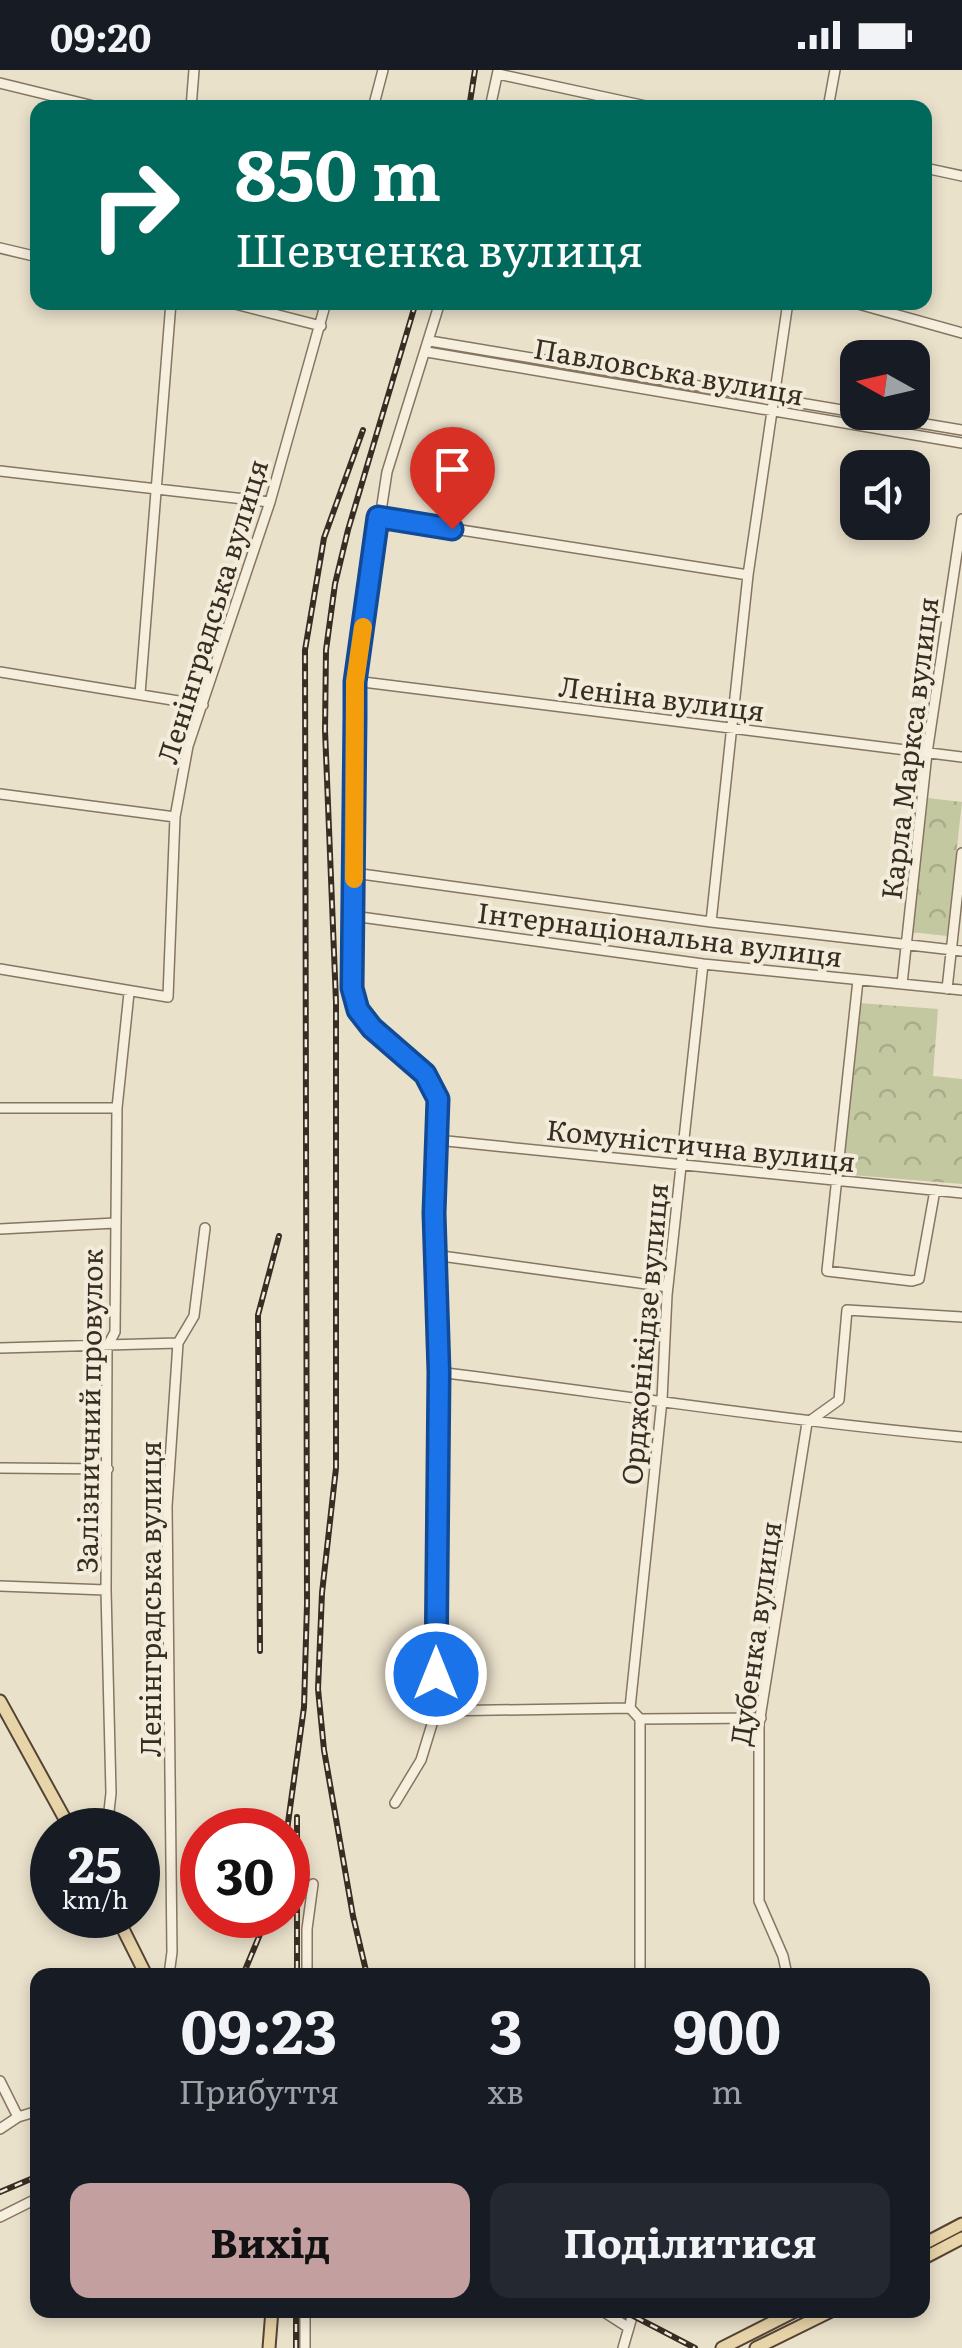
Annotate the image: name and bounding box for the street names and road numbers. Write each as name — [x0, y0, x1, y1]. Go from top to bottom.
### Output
street label: Павловська вулиця — [531, 326, 807, 414]
street label: Ленінградська вулиця — [145, 454, 277, 768]
street label: Карла Маркса вулиця — [869, 594, 947, 902]
street label: Леніна вулиця — [557, 664, 767, 730]
street label: Інтернаціональна вулиця — [475, 890, 845, 976]
street label: Комуністична вулиця — [544, 1107, 858, 1181]
street label: Орджонікідзе вулиця — [609, 1181, 677, 1487]
street label: Залізничний провулок — [64, 1248, 112, 1574]
street label: Ленінградська вулиця — [128, 1441, 170, 1757]
street label: Дубенка вулиця — [717, 1518, 791, 1748]

